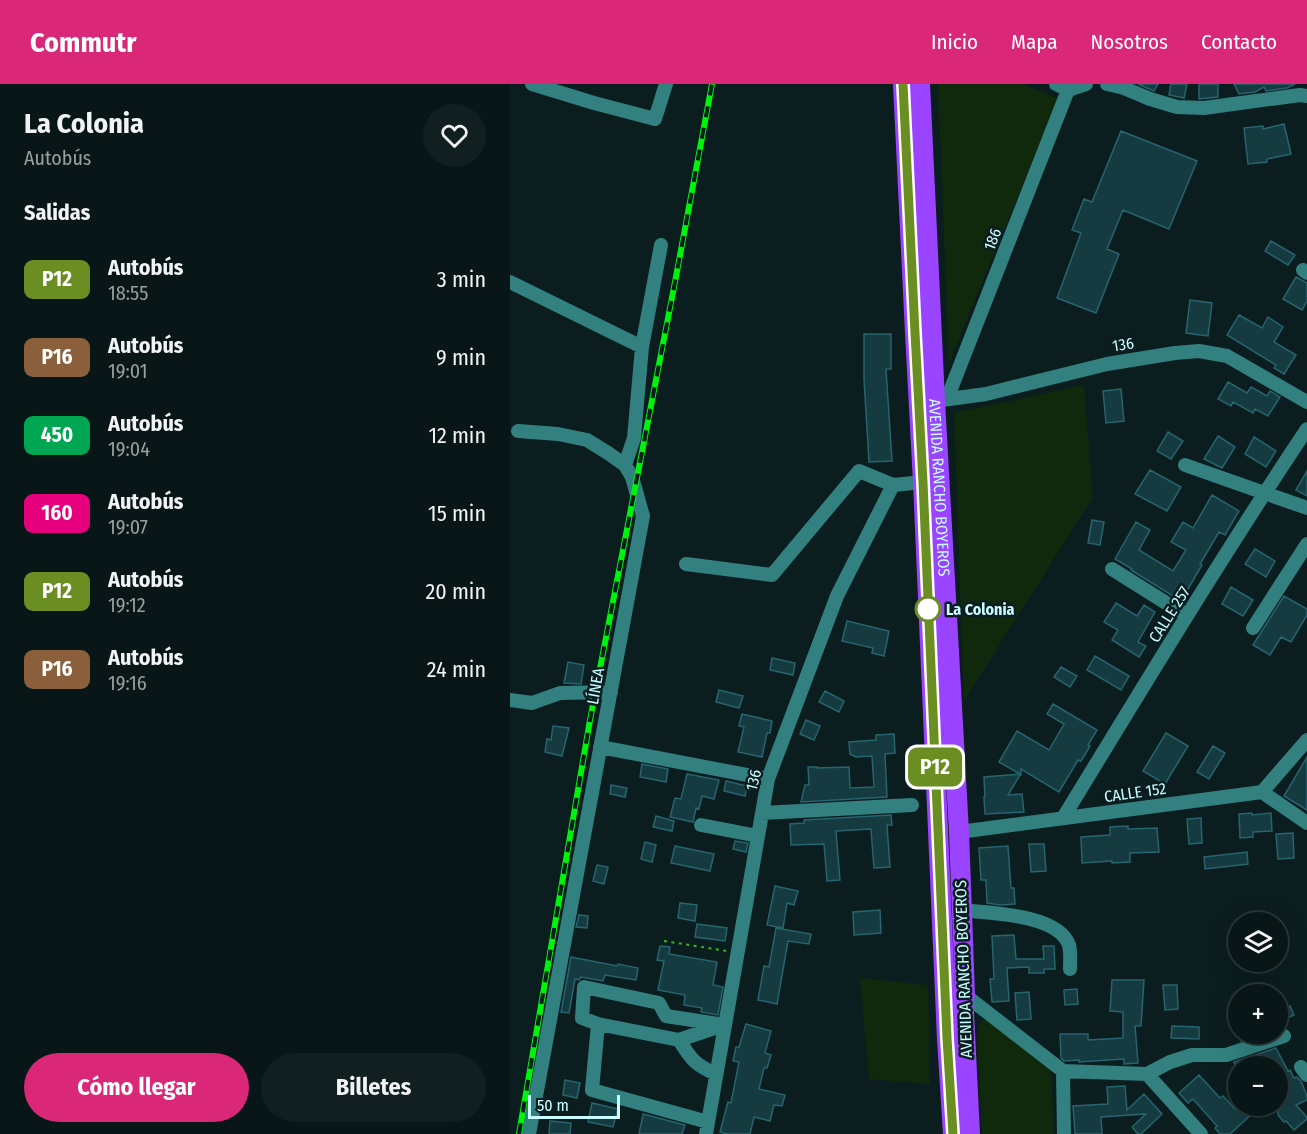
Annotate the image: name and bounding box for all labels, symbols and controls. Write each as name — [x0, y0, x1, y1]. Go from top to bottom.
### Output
text: Commutr — [30, 26, 136, 59]
text: Inicio — [931, 29, 978, 55]
text: Mapa — [1011, 29, 1058, 55]
text: Nosotros — [1091, 29, 1168, 55]
text: Contacto — [1201, 29, 1277, 55]
button: heart — [423, 104, 486, 167]
text: La Colonia — [24, 107, 144, 140]
text: Autobús — [24, 146, 91, 170]
text: Salidas — [24, 199, 90, 226]
street label: 186 — [980, 225, 1005, 253]
text: Autobús — [108, 254, 183, 281]
text: P12 — [42, 266, 72, 292]
text: 3 min — [437, 266, 486, 293]
text: 18:55 — [108, 281, 148, 305]
text: Autobús — [108, 332, 183, 359]
street label: 136 — [1111, 333, 1135, 356]
text: P16 — [41, 344, 73, 370]
text: 9 min — [436, 344, 486, 371]
text: 19:01 — [108, 359, 147, 383]
street label: AVENIDA RANCHO BOYEROS — [925, 398, 954, 577]
text: Autobús — [108, 410, 183, 437]
text: 450 — [41, 422, 73, 448]
text: 12 min — [428, 422, 486, 449]
text: 19:04 — [108, 437, 150, 461]
text: Autobús — [108, 488, 183, 515]
text: 160 — [41, 500, 73, 526]
text: 15 min — [428, 500, 486, 527]
text: 19:07 — [108, 515, 148, 539]
text: Autobús — [108, 566, 183, 593]
text: P12 — [42, 578, 72, 604]
text: 20 min — [426, 578, 486, 605]
street label: CALLE 257 — [1145, 582, 1194, 646]
text: 19:12 — [108, 593, 146, 617]
marker: La Colonia — [915, 596, 941, 622]
place label: La Colonia — [946, 600, 1015, 619]
text: Autobús — [108, 644, 183, 671]
text: P16 — [41, 656, 73, 682]
text: 24 min — [427, 656, 486, 683]
street label: LÍNEA — [583, 666, 608, 706]
text: 19:16 — [108, 671, 147, 695]
line badge: P12 — [900, 748, 970, 786]
text: P12 — [920, 754, 950, 780]
street label: 136 — [742, 767, 765, 793]
street label: CALLE 152 — [1103, 779, 1167, 806]
street label: AVENIDA RANCHO BOYEROS — [951, 880, 976, 1058]
map controls — [1228, 912, 1288, 1116]
button: layers — [1228, 912, 1288, 972]
button: + — [1228, 984, 1288, 1044]
button: Cómo llegar — [24, 1053, 249, 1122]
button: Billetes — [261, 1053, 486, 1122]
button: − — [1228, 1056, 1288, 1116]
scale bar — [528, 1092, 620, 1120]
text: 50 m — [537, 1096, 569, 1115]

